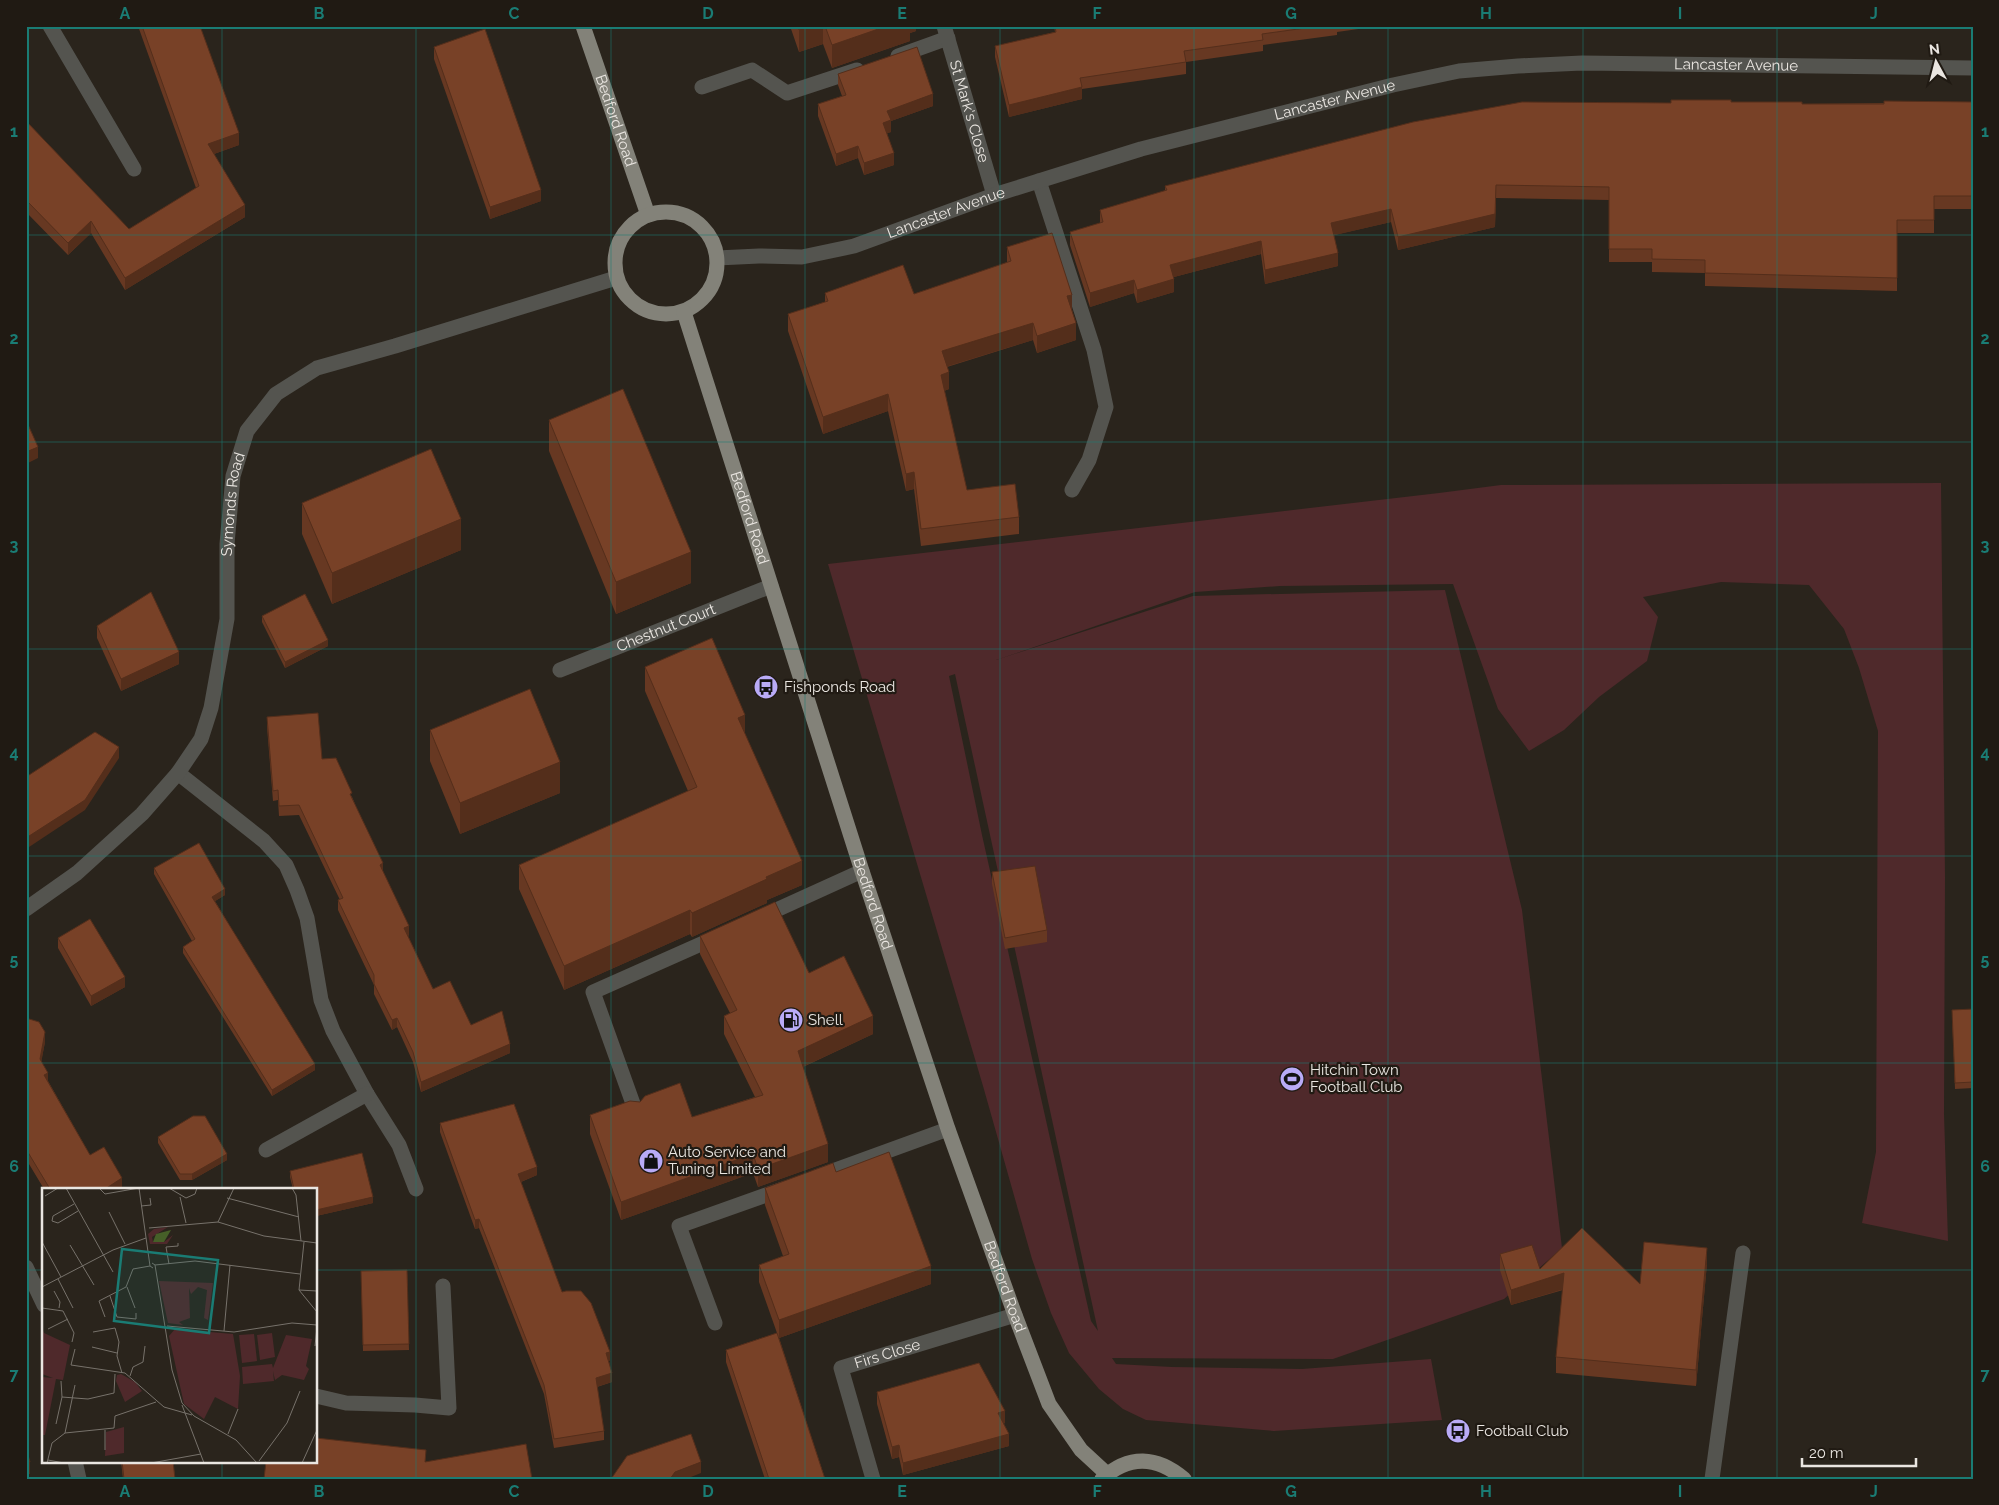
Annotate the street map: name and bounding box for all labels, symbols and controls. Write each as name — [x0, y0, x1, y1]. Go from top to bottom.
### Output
text: A — [120, 4, 131, 23]
text: B — [314, 4, 325, 23]
text: C — [509, 4, 520, 23]
text: D — [702, 4, 714, 23]
text: E — [897, 4, 907, 23]
text: F — [1092, 4, 1102, 23]
text: G — [1285, 4, 1297, 23]
text: H — [1480, 4, 1492, 23]
text: I — [1678, 4, 1682, 23]
text: J — [1870, 4, 1878, 23]
north arrow — [1912, 38, 1962, 88]
text: N — [1928, 41, 1941, 58]
street label: Lancaster Avenue — [1674, 55, 1798, 75]
street label: St Mark's Close — [946, 58, 993, 165]
street label: Bedford Road — [591, 72, 640, 169]
street label: Lancaster Avenue — [1272, 76, 1397, 124]
text: 1 — [10, 122, 18, 141]
text: 1 — [1981, 122, 1989, 141]
street label: Lancaster Avenue — [885, 183, 1007, 242]
text: 2 — [9, 329, 19, 348]
text: 2 — [1980, 329, 1990, 348]
street label: Symonds Road — [218, 450, 249, 556]
street label: Bedford Road — [726, 469, 773, 566]
text: 3 — [10, 536, 19, 555]
text: 3 — [1981, 536, 1990, 555]
street label: Chestnut Court — [614, 600, 718, 656]
bus stop icon: Fishponds Road — [753, 674, 779, 700]
place label: Fishponds Road — [784, 678, 895, 696]
text: 4 — [9, 743, 19, 762]
text: 4 — [1980, 743, 1990, 762]
street label: Bedford Road — [849, 855, 897, 952]
text: 5 — [10, 950, 19, 969]
text: 5 — [1981, 950, 1990, 969]
fuel station icon: Shell — [778, 1007, 804, 1033]
place label: Shell — [808, 1011, 844, 1029]
place label: Hitchin Town Football Club — [1310, 1061, 1403, 1096]
sports icon: Hitchin Town Football Club — [1279, 1066, 1305, 1092]
place label: Auto Service and Tuning Limited — [668, 1143, 786, 1178]
shop icon: Auto Service and Tuning Limited — [638, 1148, 664, 1174]
text: 6 — [9, 1157, 19, 1176]
text: 6 — [1980, 1157, 1990, 1176]
inset map — [42, 1188, 318, 1462]
street label: Bedford Road — [980, 1238, 1030, 1335]
street label: Firs Close — [852, 1335, 923, 1372]
text: 7 — [10, 1365, 19, 1384]
text: 7 — [1981, 1365, 1990, 1384]
bus stop icon: Football Club — [1445, 1418, 1471, 1444]
place label: Football Club — [1476, 1422, 1569, 1440]
scale bar — [1802, 1435, 1915, 1467]
text: 20 m — [1809, 1444, 1844, 1462]
text: A — [120, 1482, 131, 1501]
text: B — [314, 1482, 325, 1501]
text: C — [509, 1482, 520, 1501]
text: D — [702, 1482, 714, 1501]
text: E — [897, 1482, 907, 1501]
text: F — [1092, 1482, 1102, 1501]
text: G — [1285, 1482, 1297, 1501]
text: H — [1480, 1482, 1492, 1501]
text: I — [1678, 1482, 1682, 1501]
text: J — [1870, 1482, 1878, 1501]

